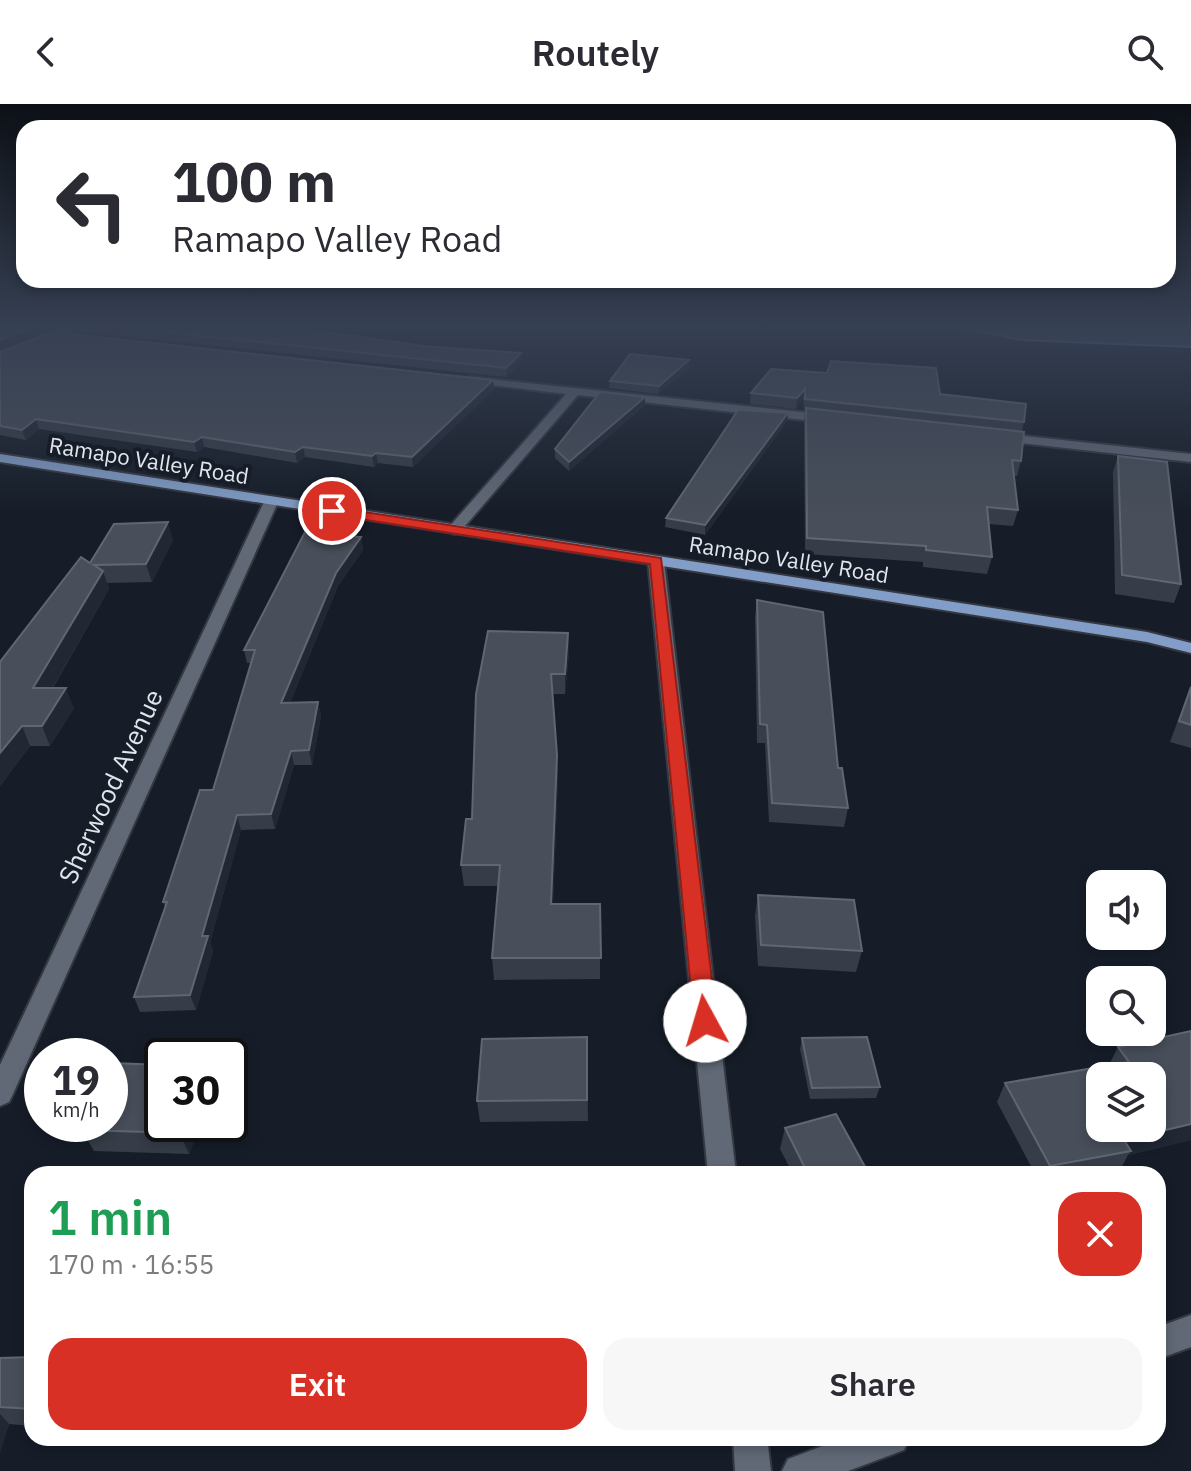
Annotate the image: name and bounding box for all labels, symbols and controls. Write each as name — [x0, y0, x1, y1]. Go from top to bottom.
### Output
text: Routely — [532, 29, 659, 76]
icon: back — [24, 30, 68, 74]
icon: search — [1123, 30, 1167, 74]
text: 100 m — [172, 145, 336, 217]
icon: left — [40, 152, 144, 256]
text: Ramapo Valley Road — [172, 215, 502, 262]
street label: Ramapo Valley Road — [47, 430, 251, 490]
pin — [298, 477, 366, 545]
icon: arrive — [310, 489, 354, 533]
street label: Ramapo Valley Road — [687, 529, 891, 589]
street label: Sherwood Avenue — [50, 683, 170, 889]
map controls — [1086, 870, 1166, 1142]
button: sound — [1086, 870, 1166, 950]
button: search — [1086, 966, 1166, 1046]
position arrow — [663, 979, 747, 1063]
speed limit sign: 30 — [144, 1038, 248, 1142]
text: 19 — [52, 1054, 100, 1106]
button: layers — [1086, 1062, 1166, 1142]
text: km/h — [52, 1096, 100, 1123]
text: 1 min — [48, 1186, 172, 1248]
button: close — [1058, 1192, 1142, 1276]
text: 170 m · 16:55 — [48, 1247, 214, 1281]
button: Exit — [48, 1338, 587, 1430]
button: Share — [603, 1338, 1142, 1430]

